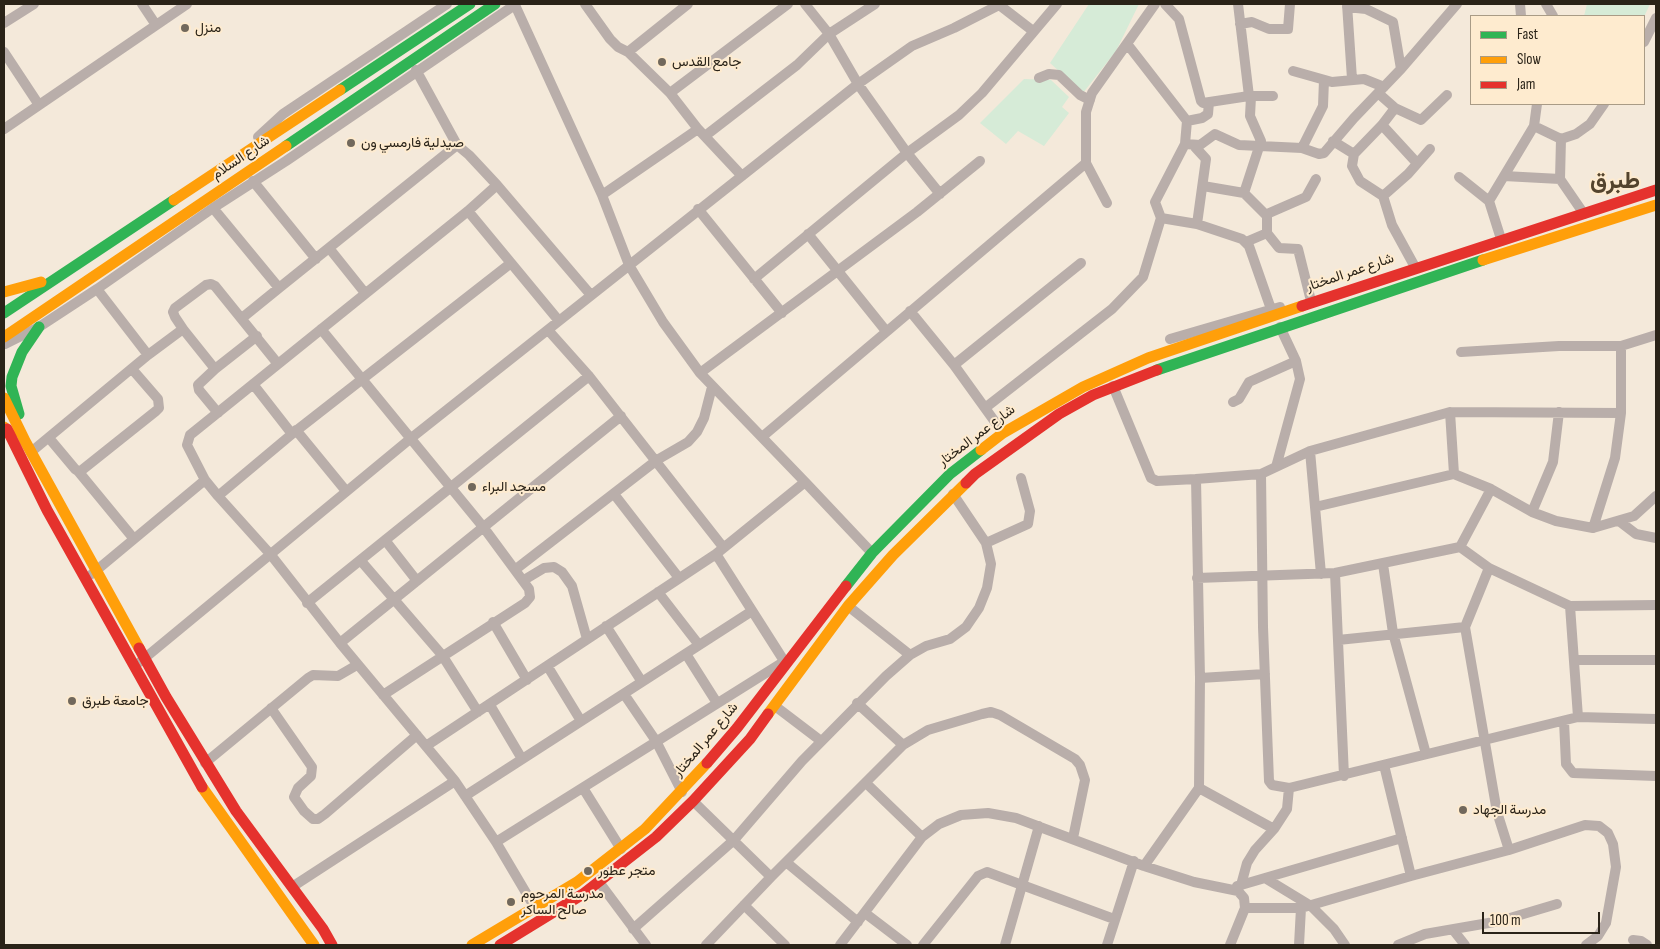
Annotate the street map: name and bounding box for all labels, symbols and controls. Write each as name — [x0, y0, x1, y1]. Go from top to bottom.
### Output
legend — [1470, 15, 1645, 105]
place label: منزل — [195, 20, 221, 36]
marker: منزل — [179, 22, 191, 34]
text: Fast — [1517, 25, 1538, 44]
text: Slow — [1517, 50, 1541, 69]
place label: جامع القدس — [672, 54, 741, 70]
marker: جامع القدس — [656, 56, 668, 68]
text: Jam — [1517, 75, 1535, 94]
street label: شارع السلام — [209, 133, 273, 183]
place label: صيدلية فارمسي ون — [361, 135, 464, 151]
marker: صيدلية فارمسي ون — [345, 137, 357, 149]
district label: طبرق — [1590, 168, 1640, 196]
street label: شارع عمر المختار — [1304, 250, 1396, 296]
street label: شارع عمر المختار — [935, 402, 1019, 470]
place label: مسجد البراء — [482, 479, 546, 495]
marker: مسجد البراء — [466, 481, 478, 493]
place label: جامعة طبرق — [82, 693, 149, 709]
marker: جامعة طبرق — [66, 695, 78, 707]
street label: شارع عمر المختار — [670, 699, 742, 781]
place label: مدرسة الجهاد — [1473, 802, 1546, 818]
marker: مدرسة الجهاد — [1457, 804, 1469, 816]
place label: متجر عطور — [598, 863, 655, 879]
marker: متجر عطور — [582, 865, 594, 877]
place label: مدرسة المرحوم صالح الساكر — [521, 886, 604, 919]
marker: مدرسة المرحوم صالح الساكر — [505, 896, 517, 908]
scale bar — [1485, 902, 1602, 934]
text: 100 m — [1490, 911, 1521, 930]

